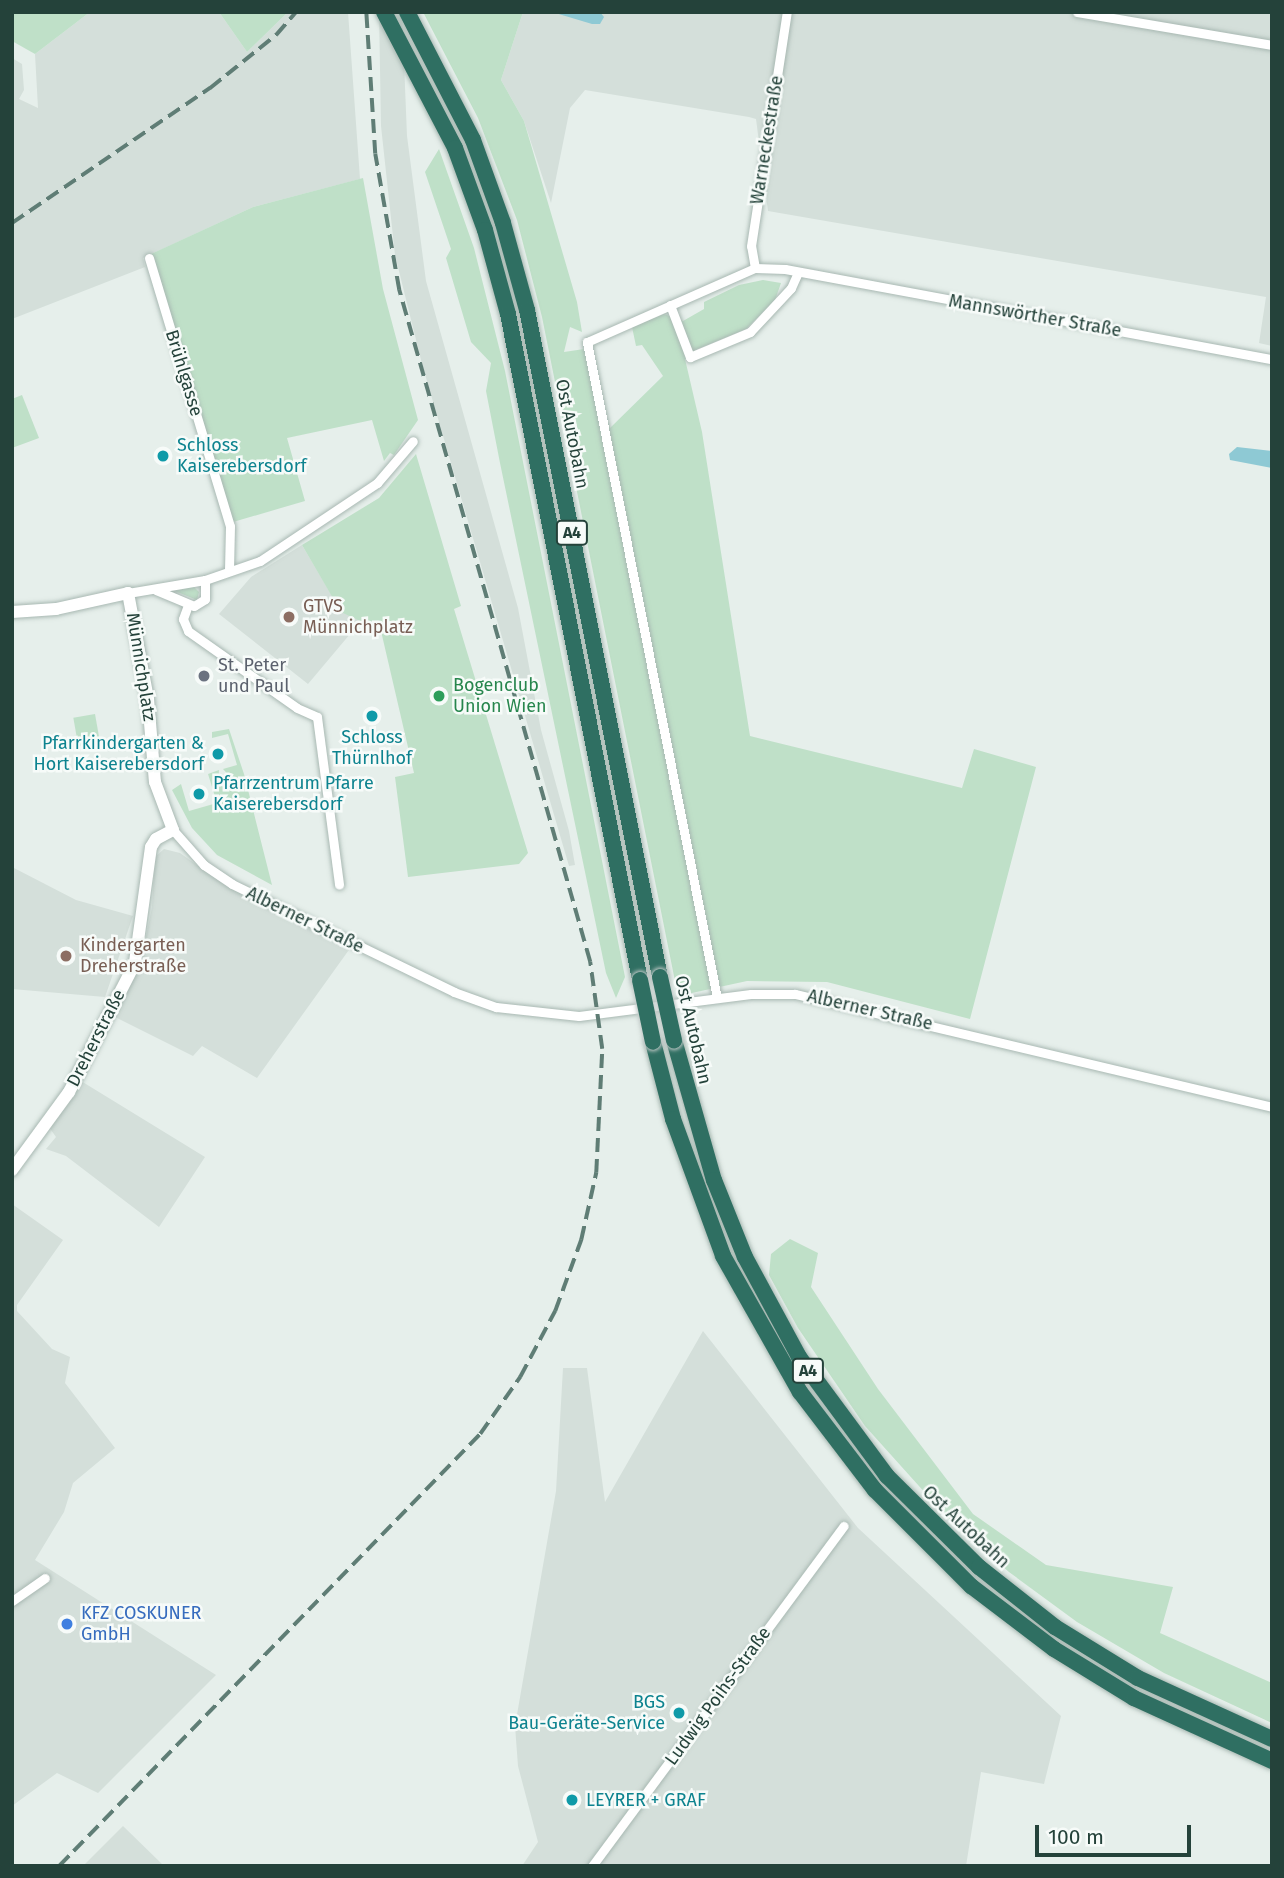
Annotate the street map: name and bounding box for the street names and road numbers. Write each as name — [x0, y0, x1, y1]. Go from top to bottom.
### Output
street label: Warneckestraße — [746, 74, 788, 206]
street label: Mannswörther Straße — [947, 290, 1123, 342]
street label: Brühlgasse — [161, 327, 207, 419]
street label: Ost Autobahn — [551, 377, 593, 491]
road number: A4 — [554, 520, 590, 546]
street label: Münnichplatz — [122, 611, 160, 723]
street label: Alberner Straße — [243, 882, 367, 958]
street label: Ost Autobahn — [670, 973, 716, 1087]
street label: Alberner Straße — [805, 985, 935, 1035]
street label: Dreherstraße — [62, 986, 130, 1090]
road number: A4 — [790, 1358, 826, 1384]
street label: Ost Autobahn — [918, 1481, 1014, 1573]
street label: Ludwig Poihs-Straße — [661, 1623, 775, 1769]

